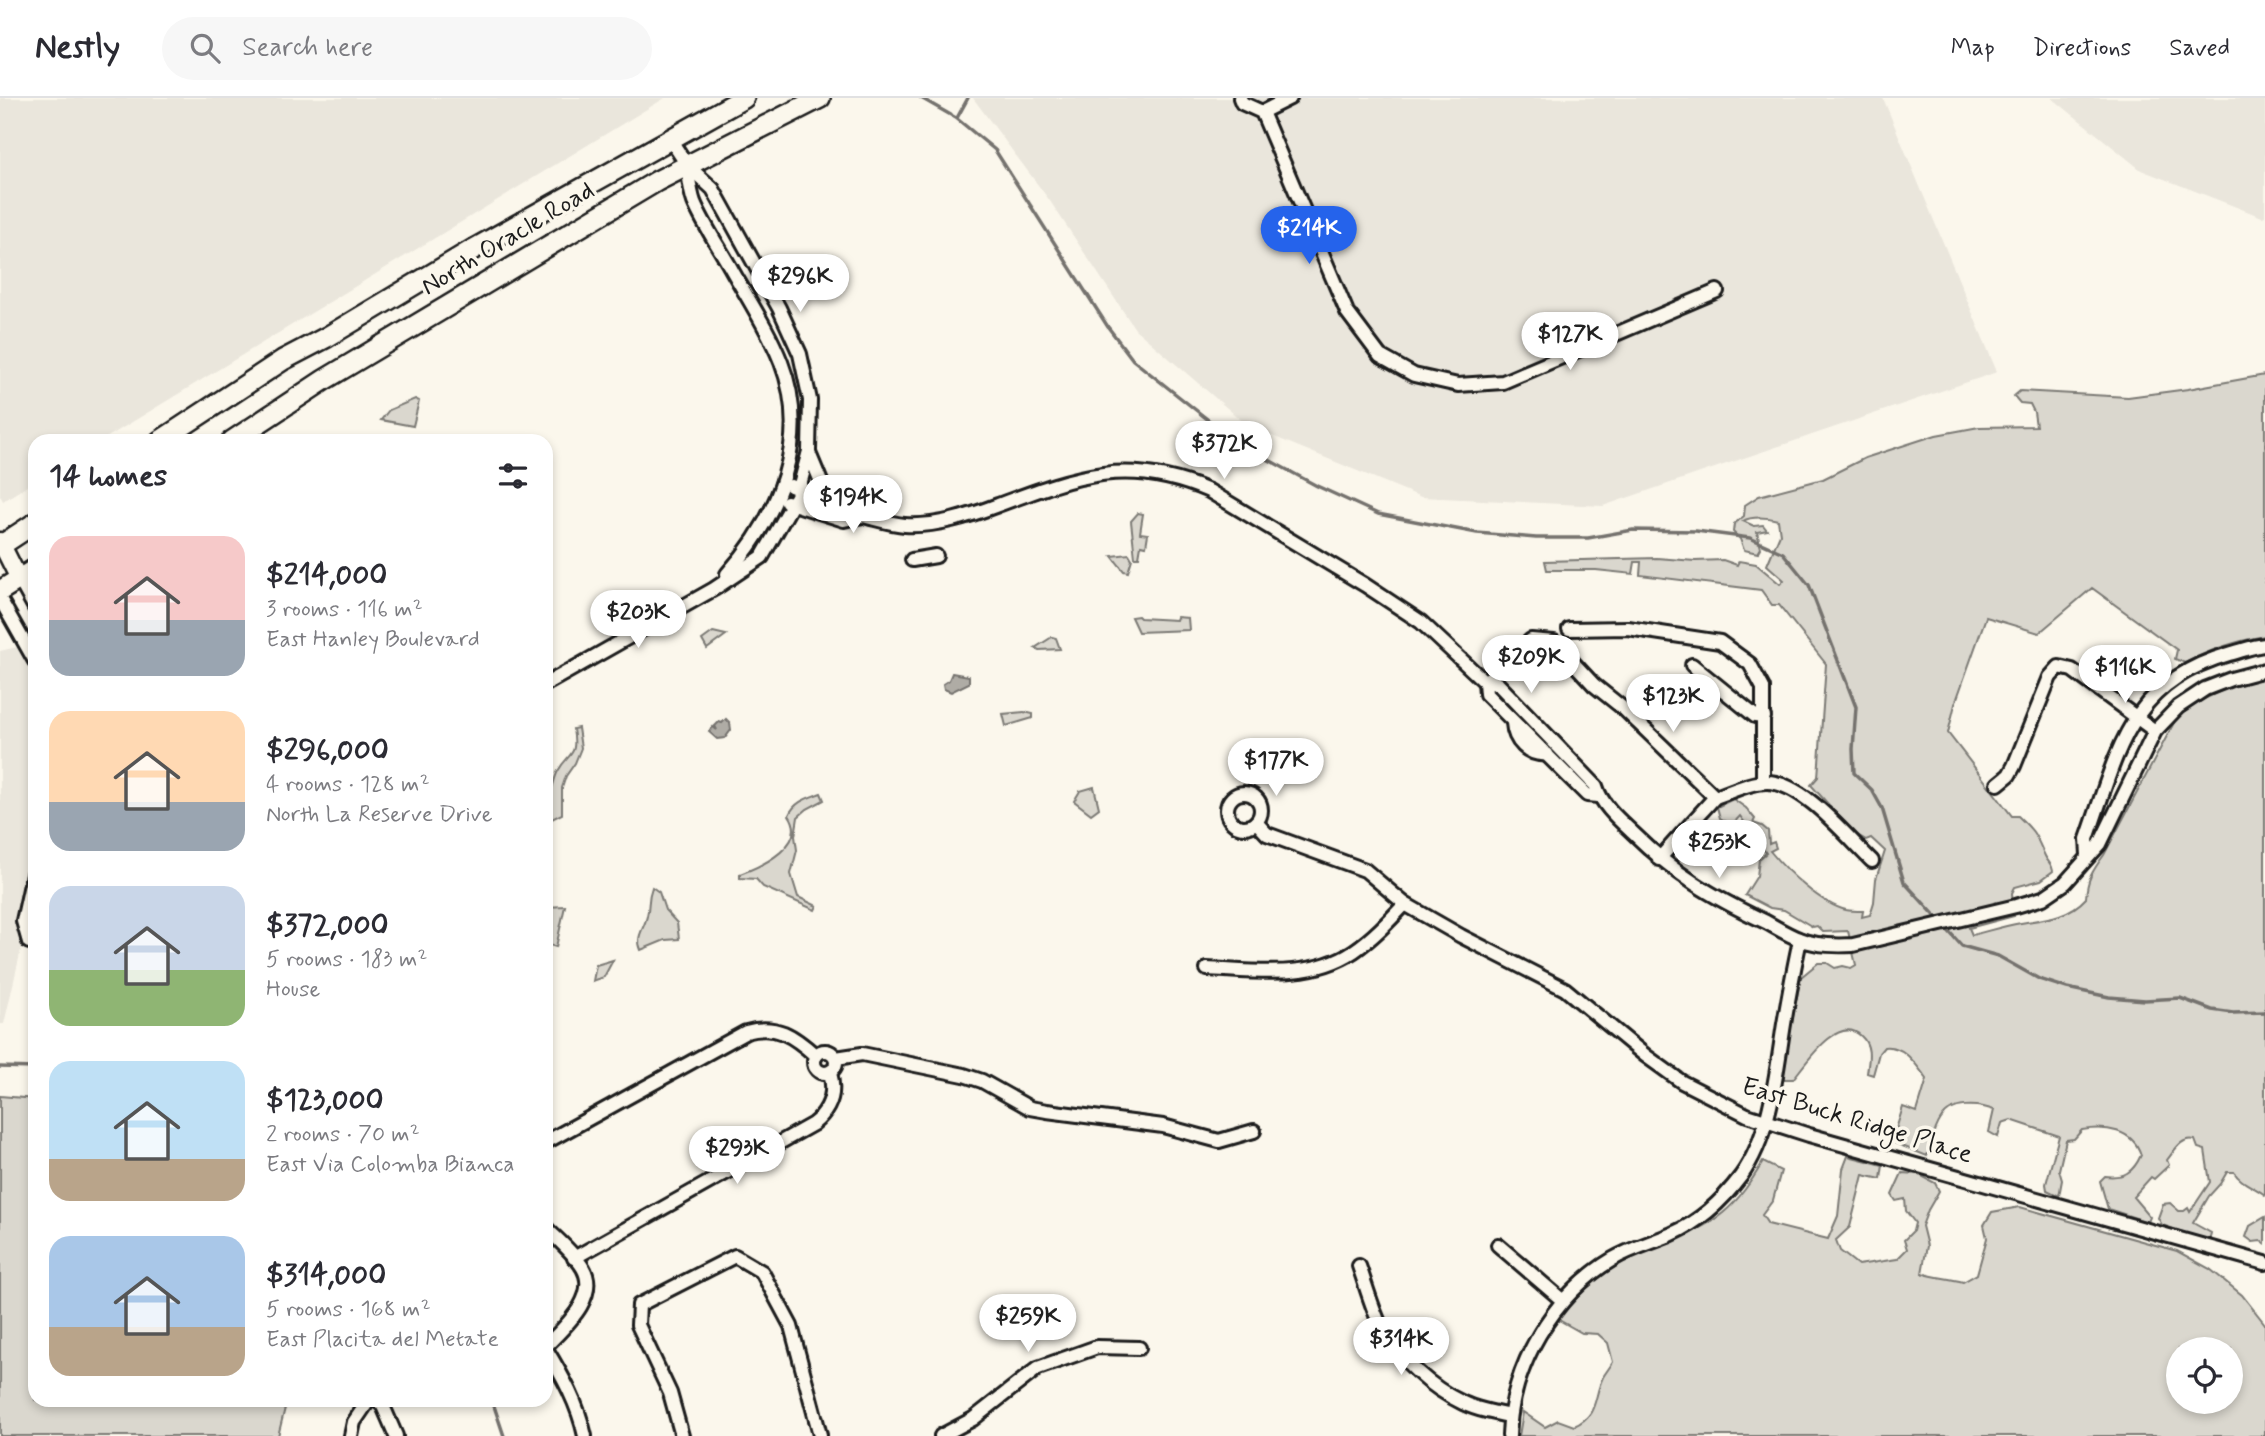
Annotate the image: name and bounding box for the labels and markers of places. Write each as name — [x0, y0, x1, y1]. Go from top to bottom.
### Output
pin: $214K — [1260, 206, 1358, 266]
pin: $296K — [751, 254, 849, 314]
pin: $127K — [1521, 313, 1619, 372]
pin: $372K — [1175, 422, 1273, 481]
pin: $194K — [804, 476, 902, 535]
pin: $203K — [589, 590, 687, 650]
pin: $209K — [1482, 636, 1580, 695]
pin: $116K — [2076, 646, 2174, 705]
pin: $123K — [1624, 674, 1722, 734]
pin: $177K — [1227, 738, 1325, 798]
pin: $253K — [1670, 820, 1768, 880]
pin: $293K — [688, 1126, 786, 1186]
pin: $259K — [979, 1294, 1077, 1354]
pin: $314K — [1352, 1318, 1450, 1377]

